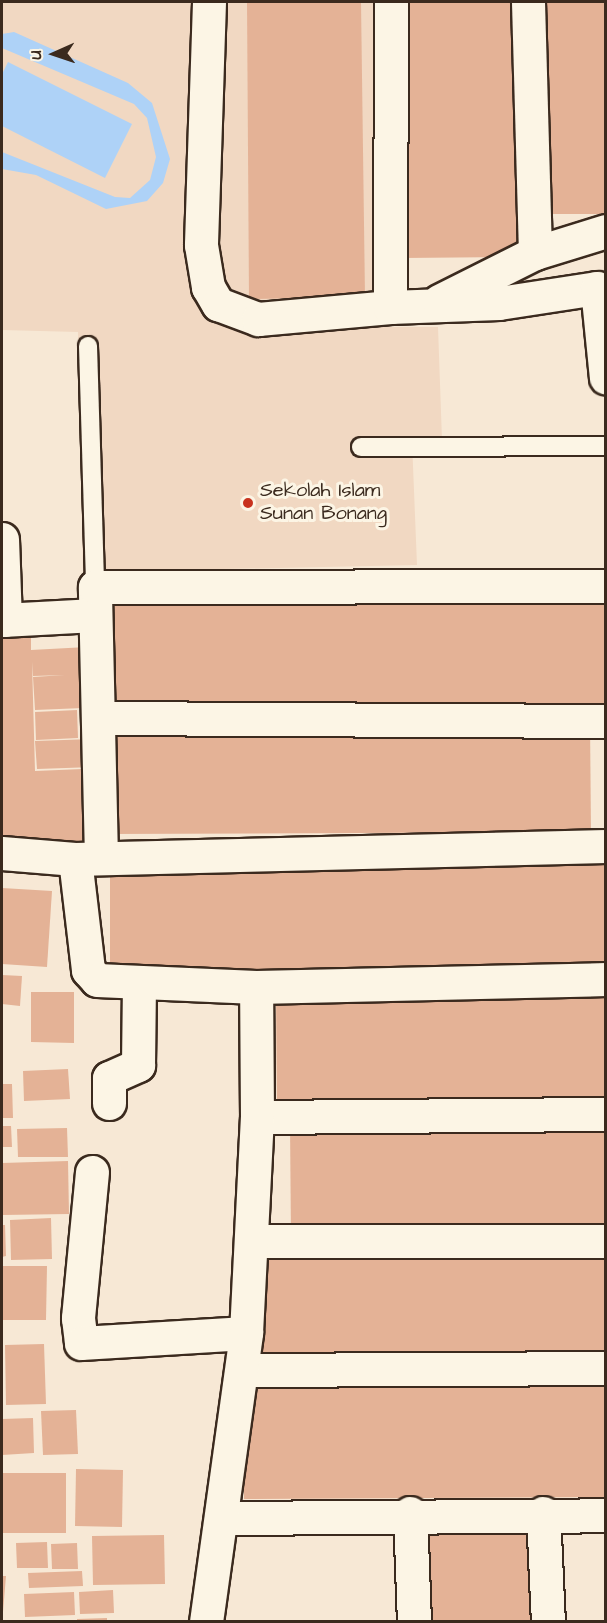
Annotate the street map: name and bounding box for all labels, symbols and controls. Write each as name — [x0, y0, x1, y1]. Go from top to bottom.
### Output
north arrow — [24, 24, 84, 84]
text: U — [25, 50, 47, 60]
place label: Sekolah Islam Sunan Bonang — [260, 479, 387, 526]
marker: Sekolah Islam Sunan Bonang — [241, 496, 255, 510]

